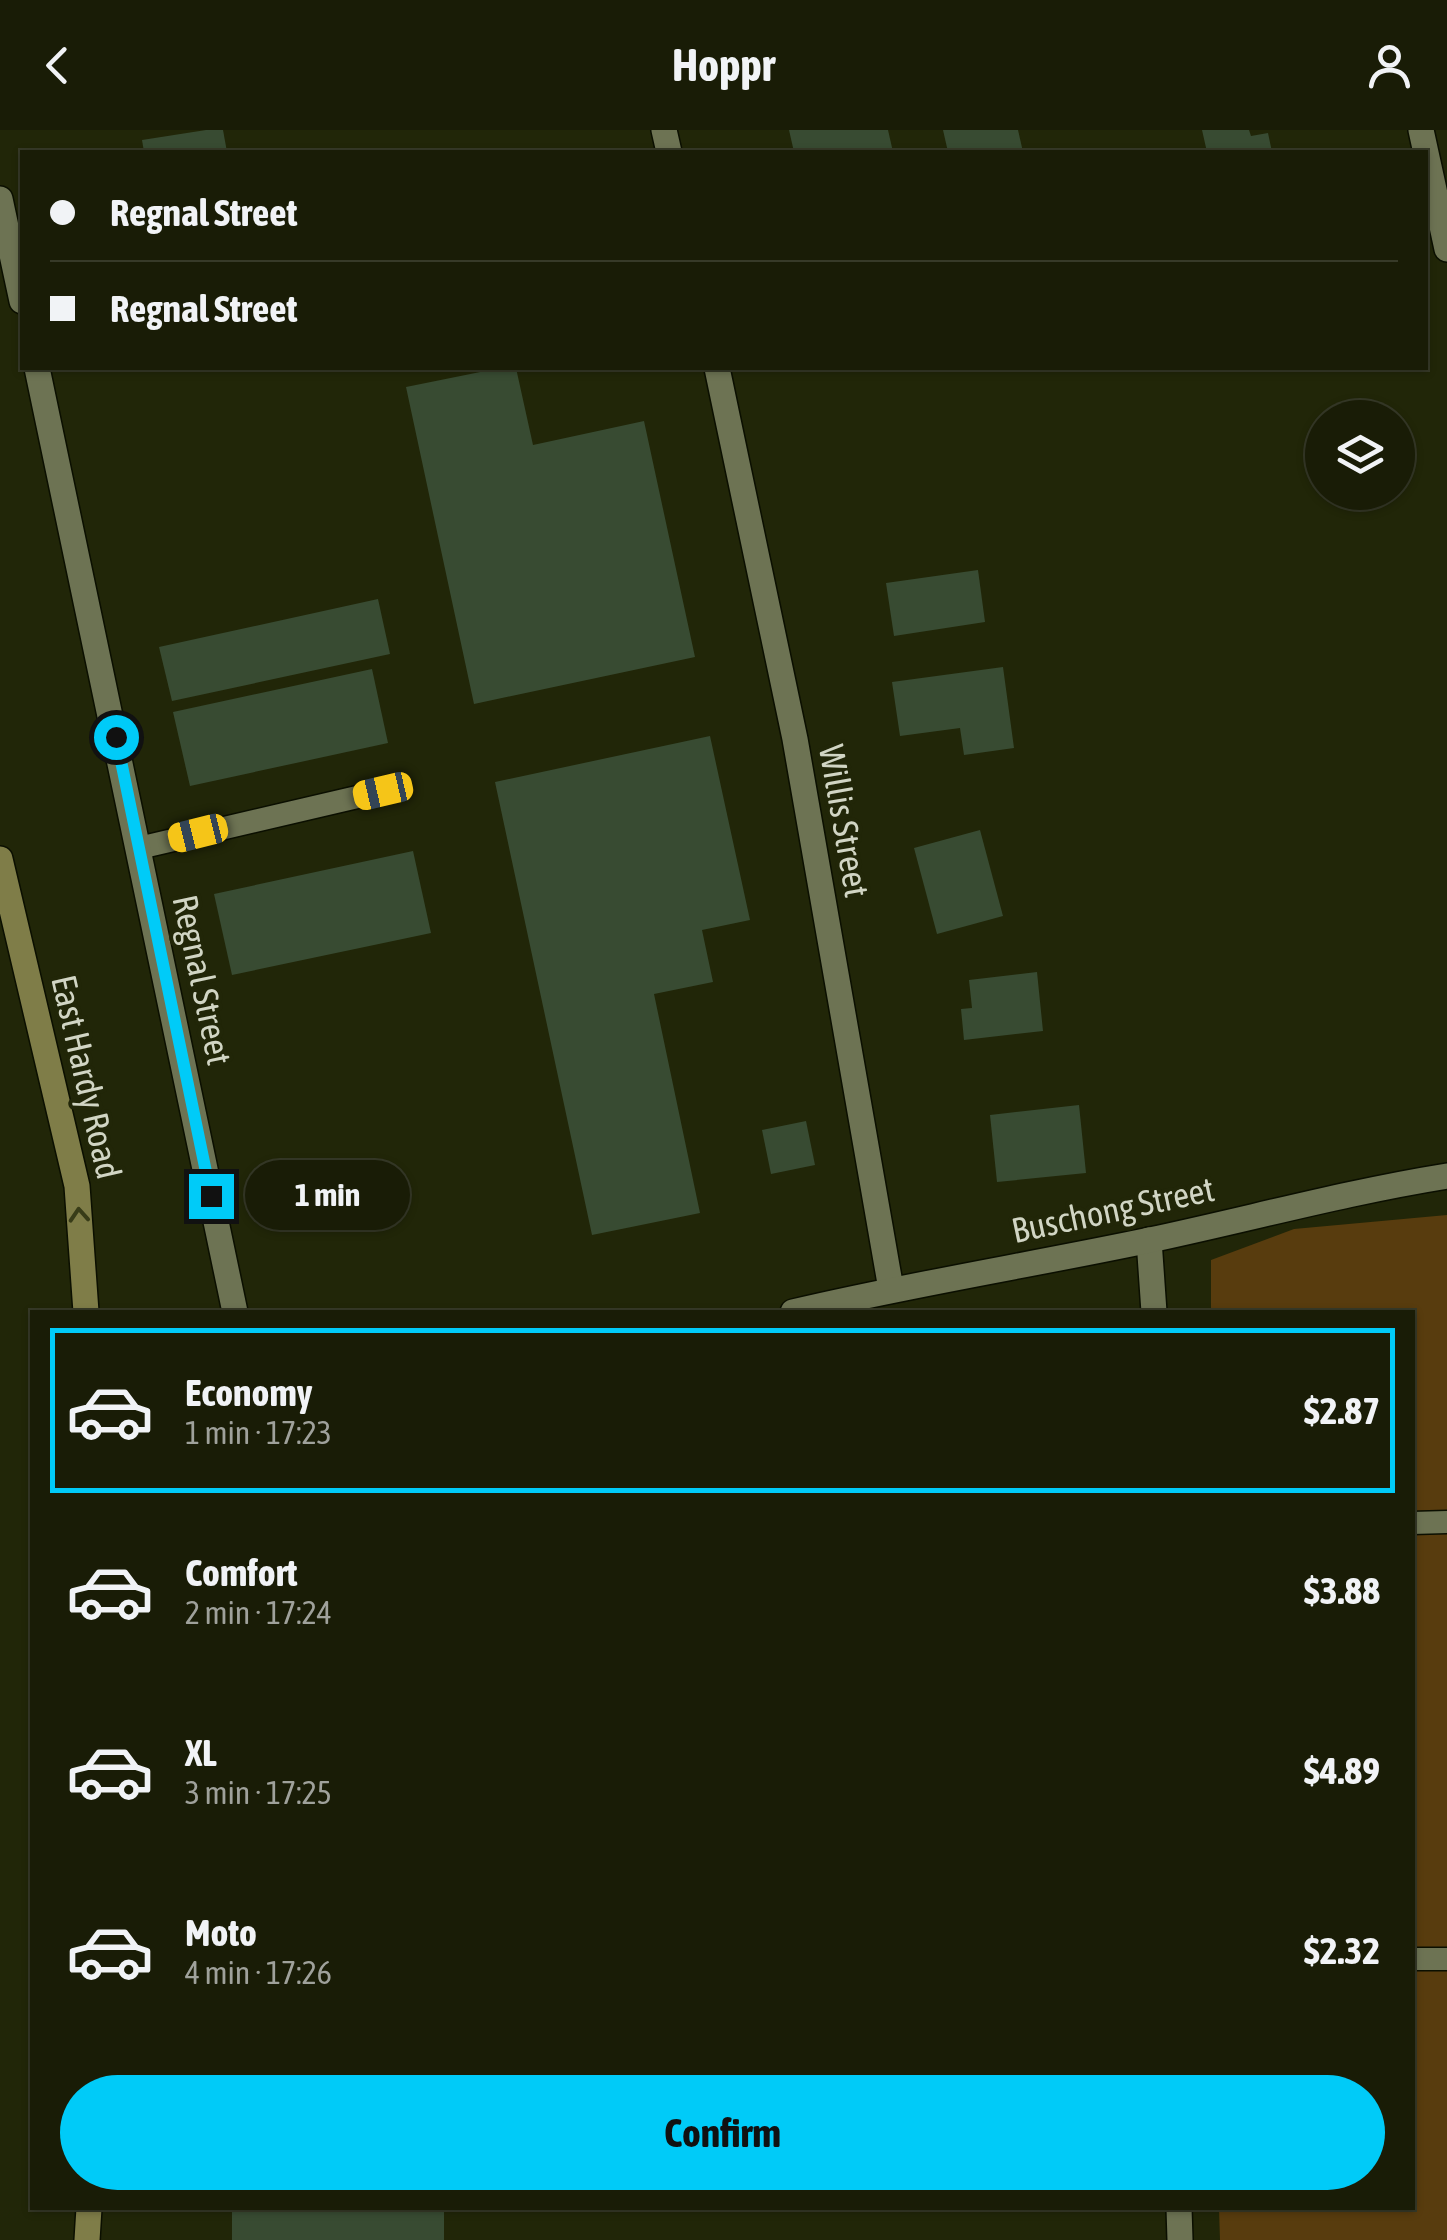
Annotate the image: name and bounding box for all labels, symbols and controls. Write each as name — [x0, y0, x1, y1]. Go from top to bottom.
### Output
icon: back — [30, 38, 85, 93]
icon: person — [1362, 38, 1417, 93]
text: Hoppr — [672, 39, 775, 91]
text: Regnal Street — [110, 191, 297, 234]
text: Regnal Street — [110, 287, 297, 330]
map controls — [1305, 400, 1415, 510]
button: layers — [1305, 400, 1415, 510]
route start — [94, 715, 139, 760]
street label: Willis Street — [812, 742, 878, 900]
car — [350, 770, 416, 812]
car — [165, 811, 231, 855]
street label: Regnal Street — [165, 891, 240, 1068]
street label: East Hardy Road — [44, 971, 130, 1183]
callout: 1 min — [246, 1161, 411, 1231]
street label: Buschong Street — [1008, 1168, 1218, 1250]
route end — [189, 1174, 234, 1219]
text: 1 min — [295, 1176, 360, 1213]
one-way arrow — [69, 1207, 91, 1223]
icon: car — [65, 1366, 155, 1456]
text: Economy — [185, 1371, 312, 1414]
text: $2.87 — [1304, 1389, 1380, 1432]
text: 1 min · 17:23 — [185, 1414, 332, 1451]
icon: car — [65, 1546, 155, 1636]
text: Comfort — [185, 1551, 297, 1594]
text: $3.88 — [1304, 1569, 1380, 1612]
text: 2 min · 17:24 — [185, 1594, 332, 1631]
icon: car — [65, 1726, 155, 1816]
text: XL — [185, 1731, 217, 1774]
text: $4.89 — [1304, 1749, 1380, 1792]
text: 3 min · 17:25 — [185, 1774, 332, 1811]
icon: car — [65, 1906, 155, 1996]
text: Moto — [185, 1911, 257, 1954]
text: $2.32 — [1304, 1929, 1380, 1972]
text: 4 min · 17:26 — [185, 1954, 332, 1991]
button: Confirm — [60, 2075, 1385, 2190]

